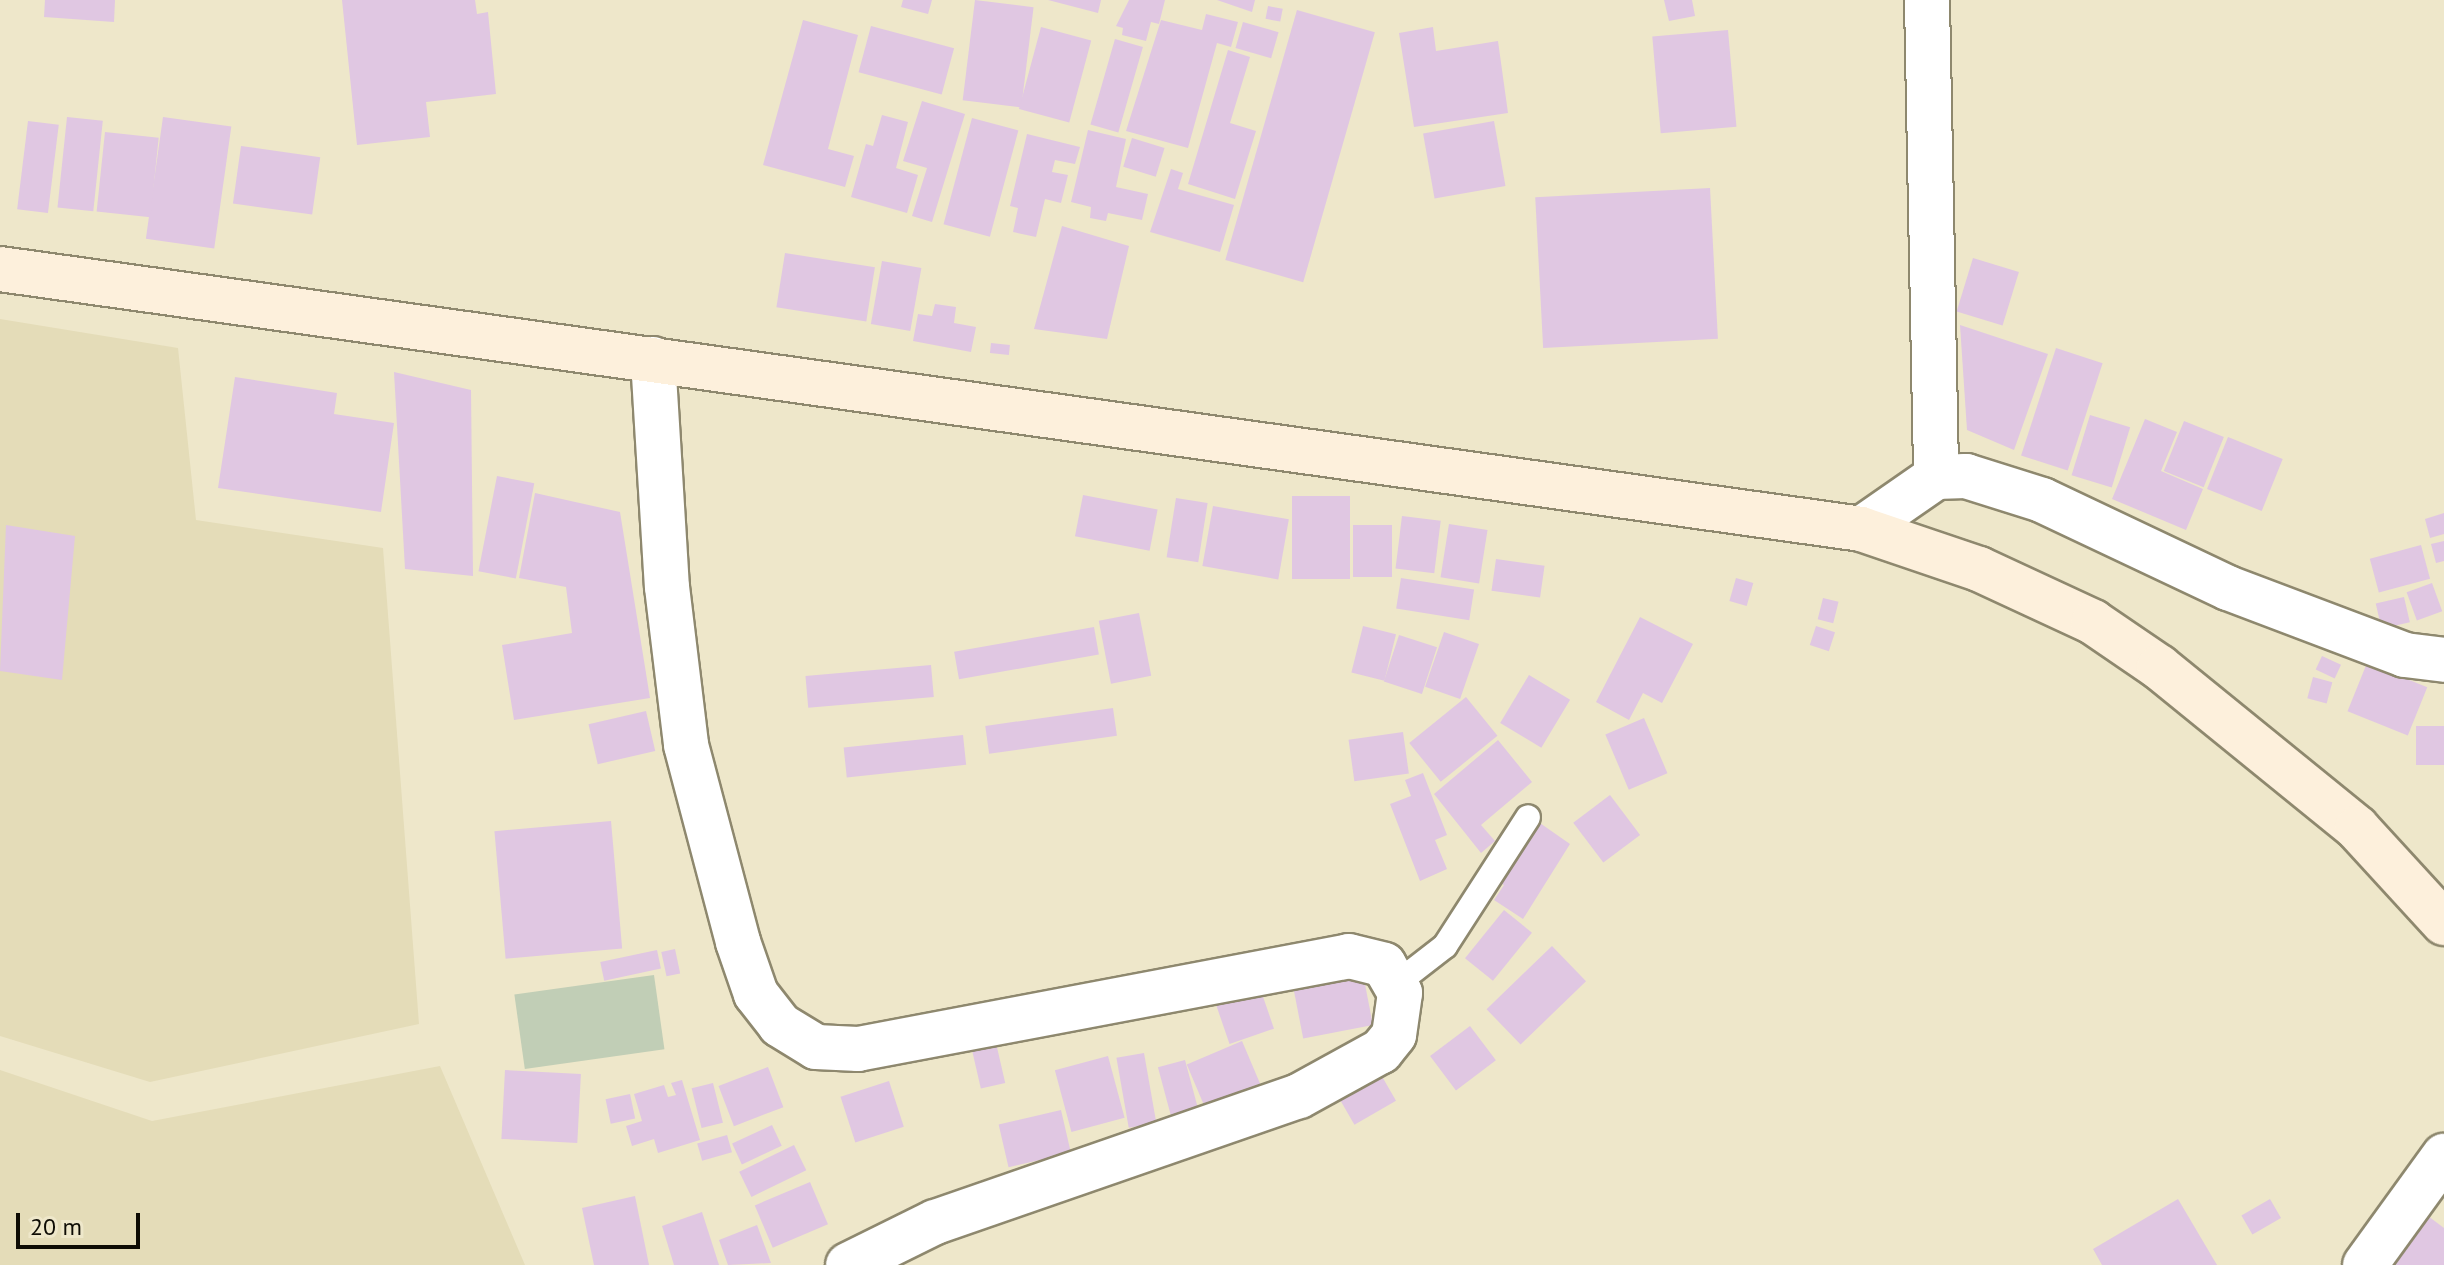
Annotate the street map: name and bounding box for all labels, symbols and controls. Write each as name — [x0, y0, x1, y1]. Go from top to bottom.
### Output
scale bar — [20, 1197, 144, 1247]
text: 20 m — [30, 1211, 82, 1242]

